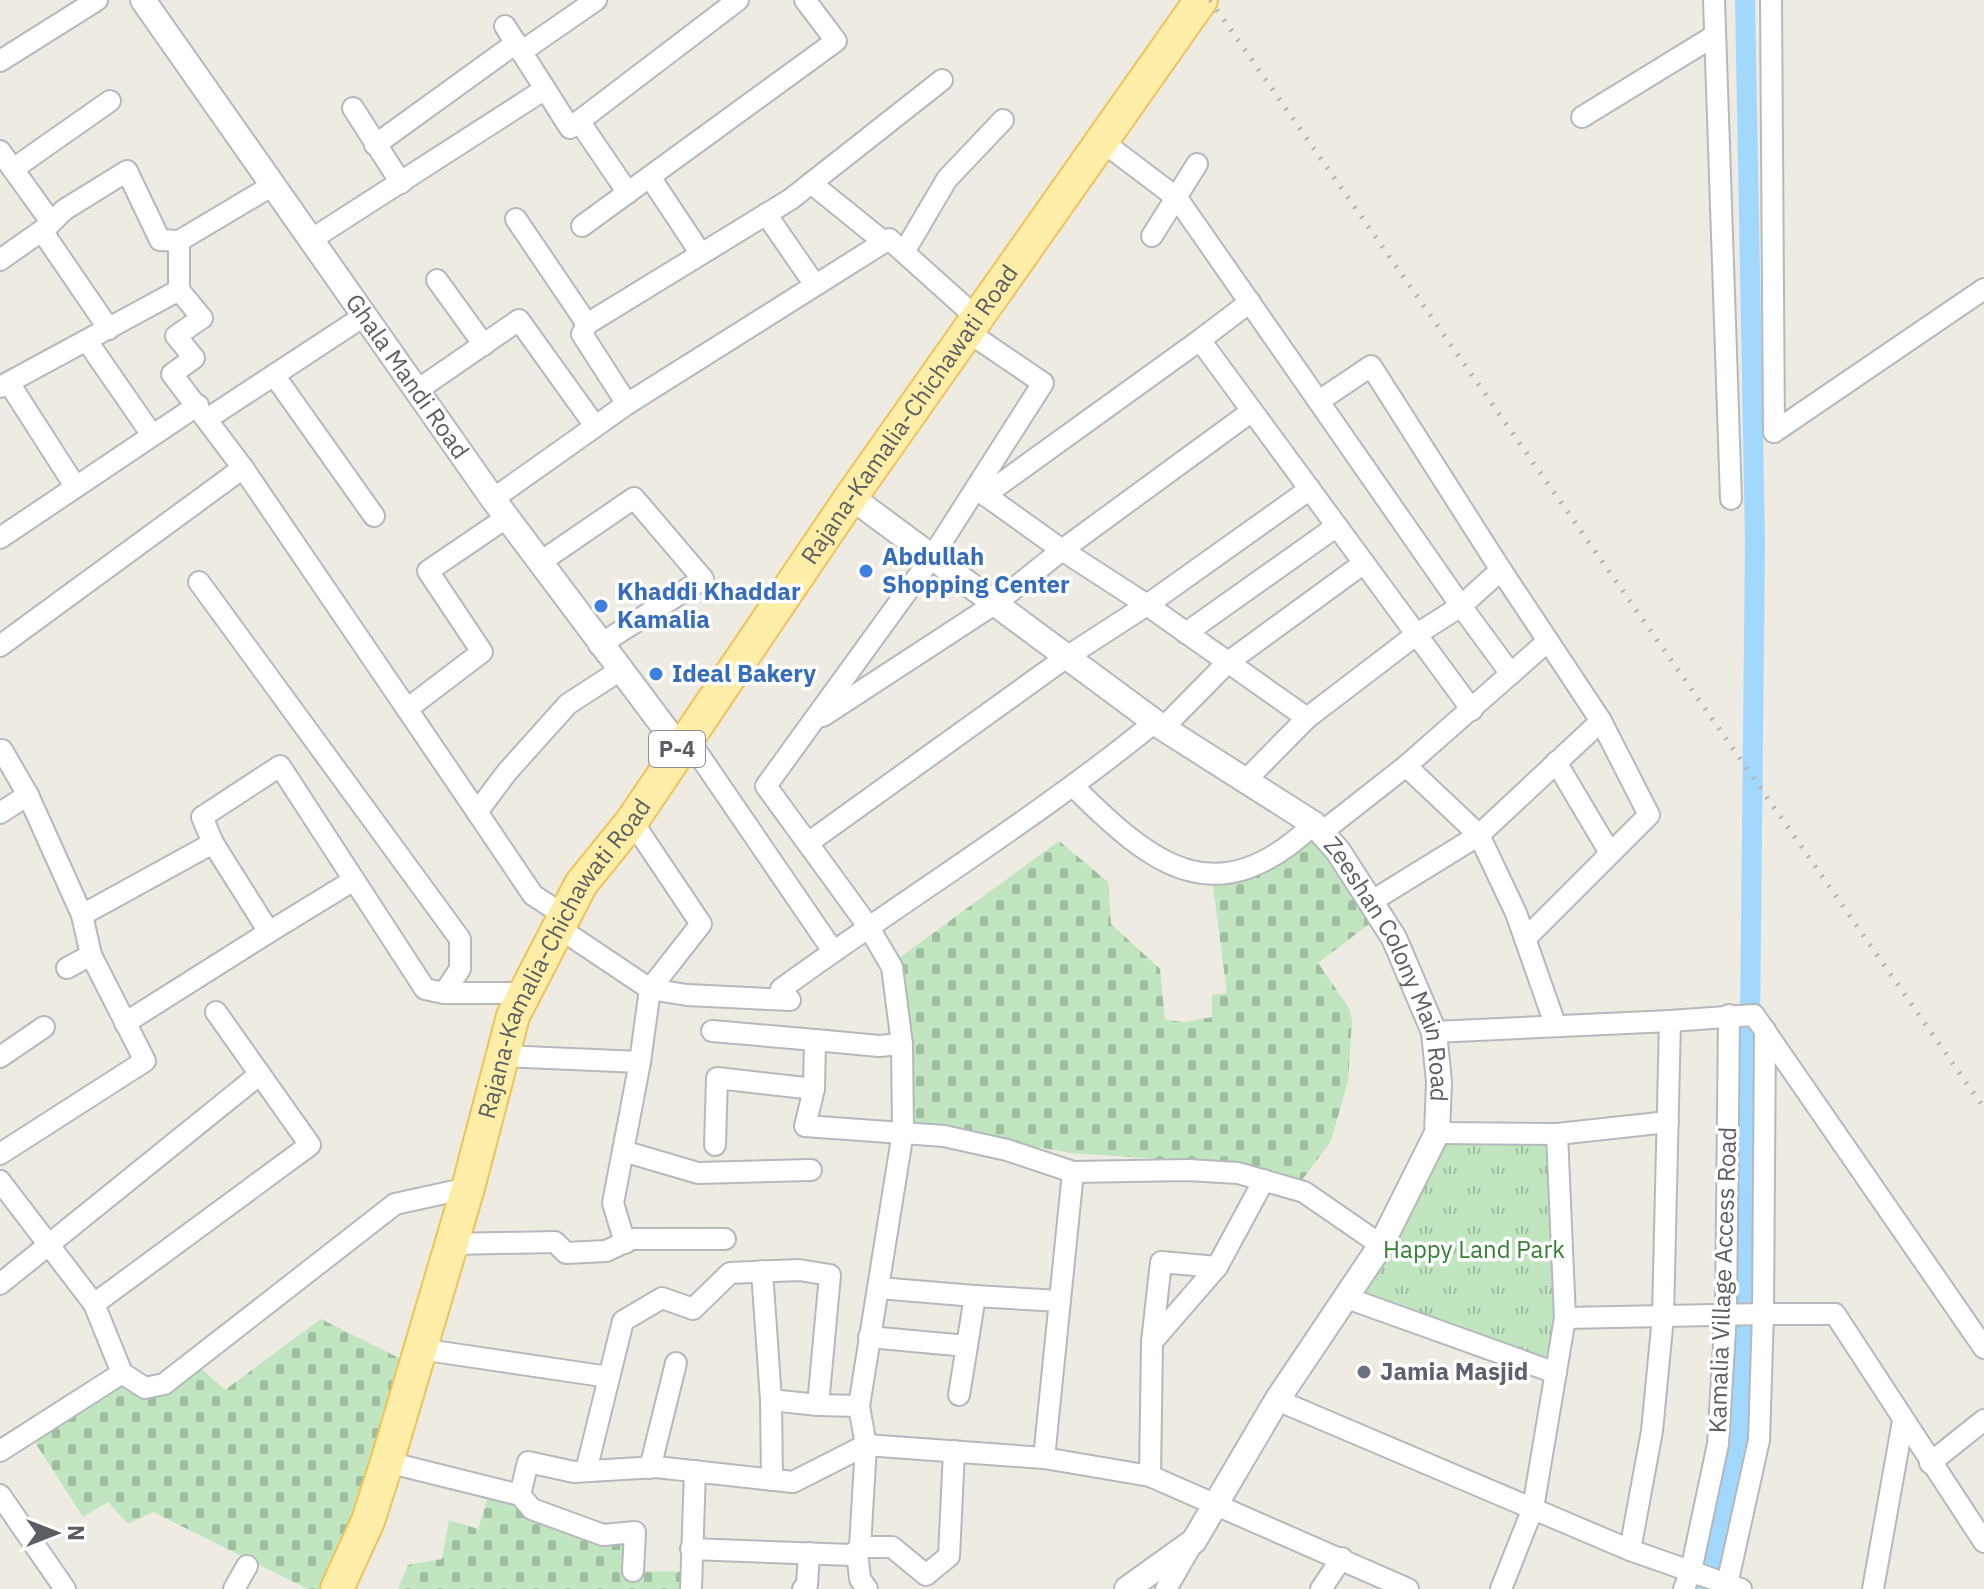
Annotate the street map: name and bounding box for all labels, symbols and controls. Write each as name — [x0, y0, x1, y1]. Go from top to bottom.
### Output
street label: Rajana-Kamalia-Chichawati Road — [793, 258, 1025, 570]
street label: Ghala Mandi Road — [339, 287, 477, 465]
place label: Abdullah Shopping Center — [882, 540, 1070, 600]
marker: Abdullah Shopping Center — [857, 562, 875, 580]
place label: Khaddi Khaddar Kamalia — [617, 575, 801, 635]
marker: Khaddi Khaddar Kamalia — [592, 597, 610, 615]
place label: Ideal Bakery — [672, 657, 816, 689]
marker: Ideal Bakery — [647, 665, 665, 683]
road number: P-4 — [649, 731, 705, 767]
street label: Rajana-Kamalia-Chichawati Road — [470, 792, 658, 1122]
street label: Zeeshan Colony Main Road — [1317, 829, 1457, 1102]
street label: Kamalia Village Access Road — [1701, 1126, 1743, 1434]
park label: Happy Land Park — [1383, 1233, 1565, 1265]
place label: Jamia Masjid — [1380, 1355, 1528, 1387]
marker: Jamia Masjid — [1355, 1363, 1373, 1381]
north arrow — [16, 1493, 96, 1573]
text: N — [62, 1525, 91, 1541]

